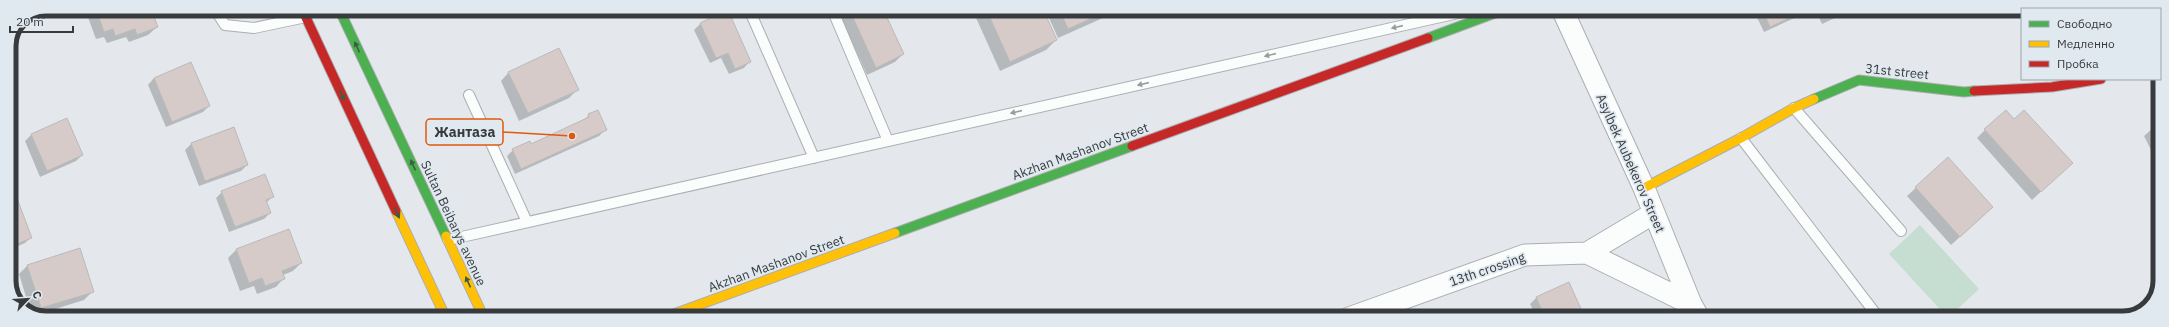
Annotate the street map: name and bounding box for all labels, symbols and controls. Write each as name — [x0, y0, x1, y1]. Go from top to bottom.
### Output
scale bar — [10, 8, 73, 34]
legend — [2021, 8, 2161, 80]
text: 20 m — [16, 14, 44, 29]
text: Свободно — [2057, 16, 2113, 31]
one-way arrow — [1391, 24, 1403, 30]
text: Медленно — [2057, 36, 2115, 51]
one-way arrow — [354, 41, 360, 53]
one-way arrow — [1264, 53, 1276, 59]
text: Пробка — [2057, 56, 2099, 71]
street label: 31st street — [1864, 60, 1930, 83]
one-way arrow — [1137, 81, 1149, 87]
one-way arrow — [339, 89, 345, 101]
street label: Asylbek Aubekerov Street — [1592, 91, 1669, 235]
one-way arrow — [1010, 110, 1023, 116]
callout: Жантаза — [426, 119, 503, 145]
street label: Akzhan Mashanov Street — [1010, 119, 1151, 184]
text: Жантаза — [435, 123, 495, 141]
street label: Sultan Beibarys avenue — [417, 158, 490, 289]
one-way arrow — [410, 159, 416, 170]
one-way arrow — [394, 207, 400, 219]
street label: Akzhan Mashanov Street — [706, 231, 847, 296]
street label: 13th crossing — [1447, 248, 1528, 290]
one-way arrow — [465, 277, 471, 288]
north arrow — [8, 279, 48, 319]
text: С — [29, 289, 45, 301]

